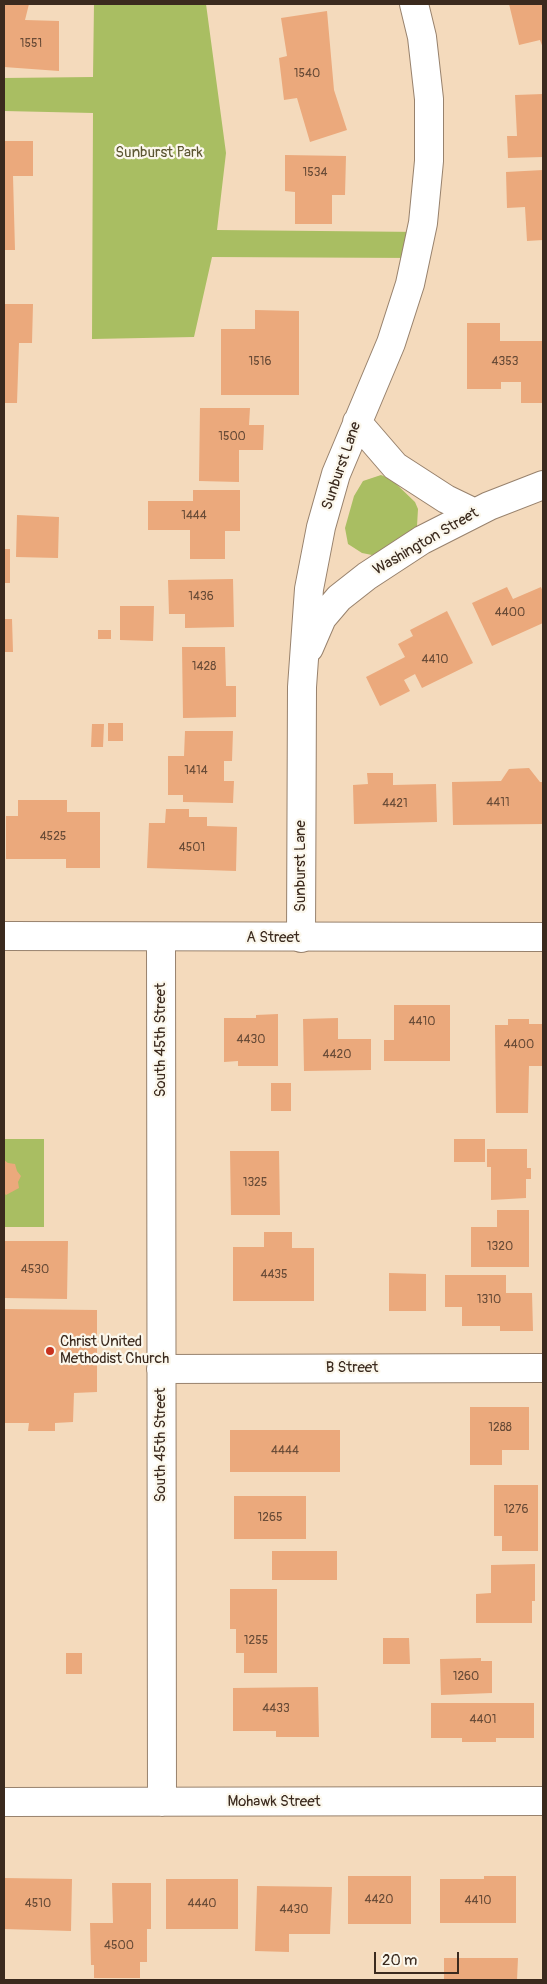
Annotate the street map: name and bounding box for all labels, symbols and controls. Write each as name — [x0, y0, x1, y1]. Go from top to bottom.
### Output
house number: 1551 — [20, 37, 42, 51]
house number: 1540 — [294, 67, 320, 81]
park label: Sunburst Park — [115, 144, 203, 162]
house number: 1534 — [303, 166, 327, 180]
house number: 1516 — [249, 355, 271, 369]
house number: 4353 — [492, 355, 518, 369]
street label: Sunburst Lane — [319, 420, 365, 512]
house number: 1500 — [218, 430, 246, 444]
street label: Washington Street — [370, 505, 482, 579]
house number: 1444 — [181, 509, 207, 523]
house number: 1436 — [188, 590, 214, 604]
house number: 4400 — [495, 606, 525, 620]
house number: 4410 — [422, 653, 448, 667]
house number: 1428 — [192, 660, 216, 674]
house number: 1414 — [184, 764, 208, 778]
house number: 4411 — [486, 796, 510, 810]
house number: 4421 — [382, 797, 408, 811]
street label: Sunburst Lane — [292, 820, 310, 912]
house number: 4525 — [40, 830, 66, 844]
house number: 4501 — [179, 841, 205, 855]
street label: A Street — [246, 929, 300, 947]
street label: South 45th Street — [152, 983, 170, 1097]
house number: 4410 — [409, 1015, 435, 1029]
house number: 4430 — [237, 1033, 265, 1047]
house number: 4400 — [504, 1038, 534, 1052]
house number: 4420 — [323, 1048, 351, 1062]
house number: 1325 — [243, 1176, 267, 1190]
house number: 1320 — [487, 1240, 513, 1254]
house number: 4530 — [21, 1263, 49, 1277]
house number: 4435 — [260, 1268, 288, 1282]
house number: 1310 — [477, 1293, 501, 1307]
place label: Christ United Methodist Church — [60, 1333, 169, 1368]
marker: Christ United Methodist Church — [44, 1345, 56, 1357]
street label: B Street — [326, 1359, 378, 1377]
street label: South 45th Street — [152, 1388, 170, 1502]
house number: 1288 — [488, 1421, 512, 1435]
house number: 4444 — [271, 1444, 299, 1458]
house number: 1276 — [504, 1503, 528, 1517]
house number: 1265 — [258, 1511, 282, 1525]
house number: 1255 — [244, 1634, 268, 1648]
house number: 1260 — [453, 1670, 479, 1684]
house number: 4433 — [262, 1702, 290, 1716]
house number: 4401 — [470, 1713, 496, 1727]
street label: Mohawk Street — [227, 1793, 321, 1811]
house number: 4420 — [365, 1893, 393, 1907]
house number: 4410 — [465, 1894, 491, 1908]
house number: 4510 — [25, 1897, 51, 1911]
house number: 4440 — [187, 1897, 217, 1911]
house number: 4430 — [280, 1903, 308, 1917]
house number: 4500 — [104, 1939, 134, 1953]
scale bar — [377, 1942, 462, 1974]
text: 20 m — [382, 1951, 417, 1970]

